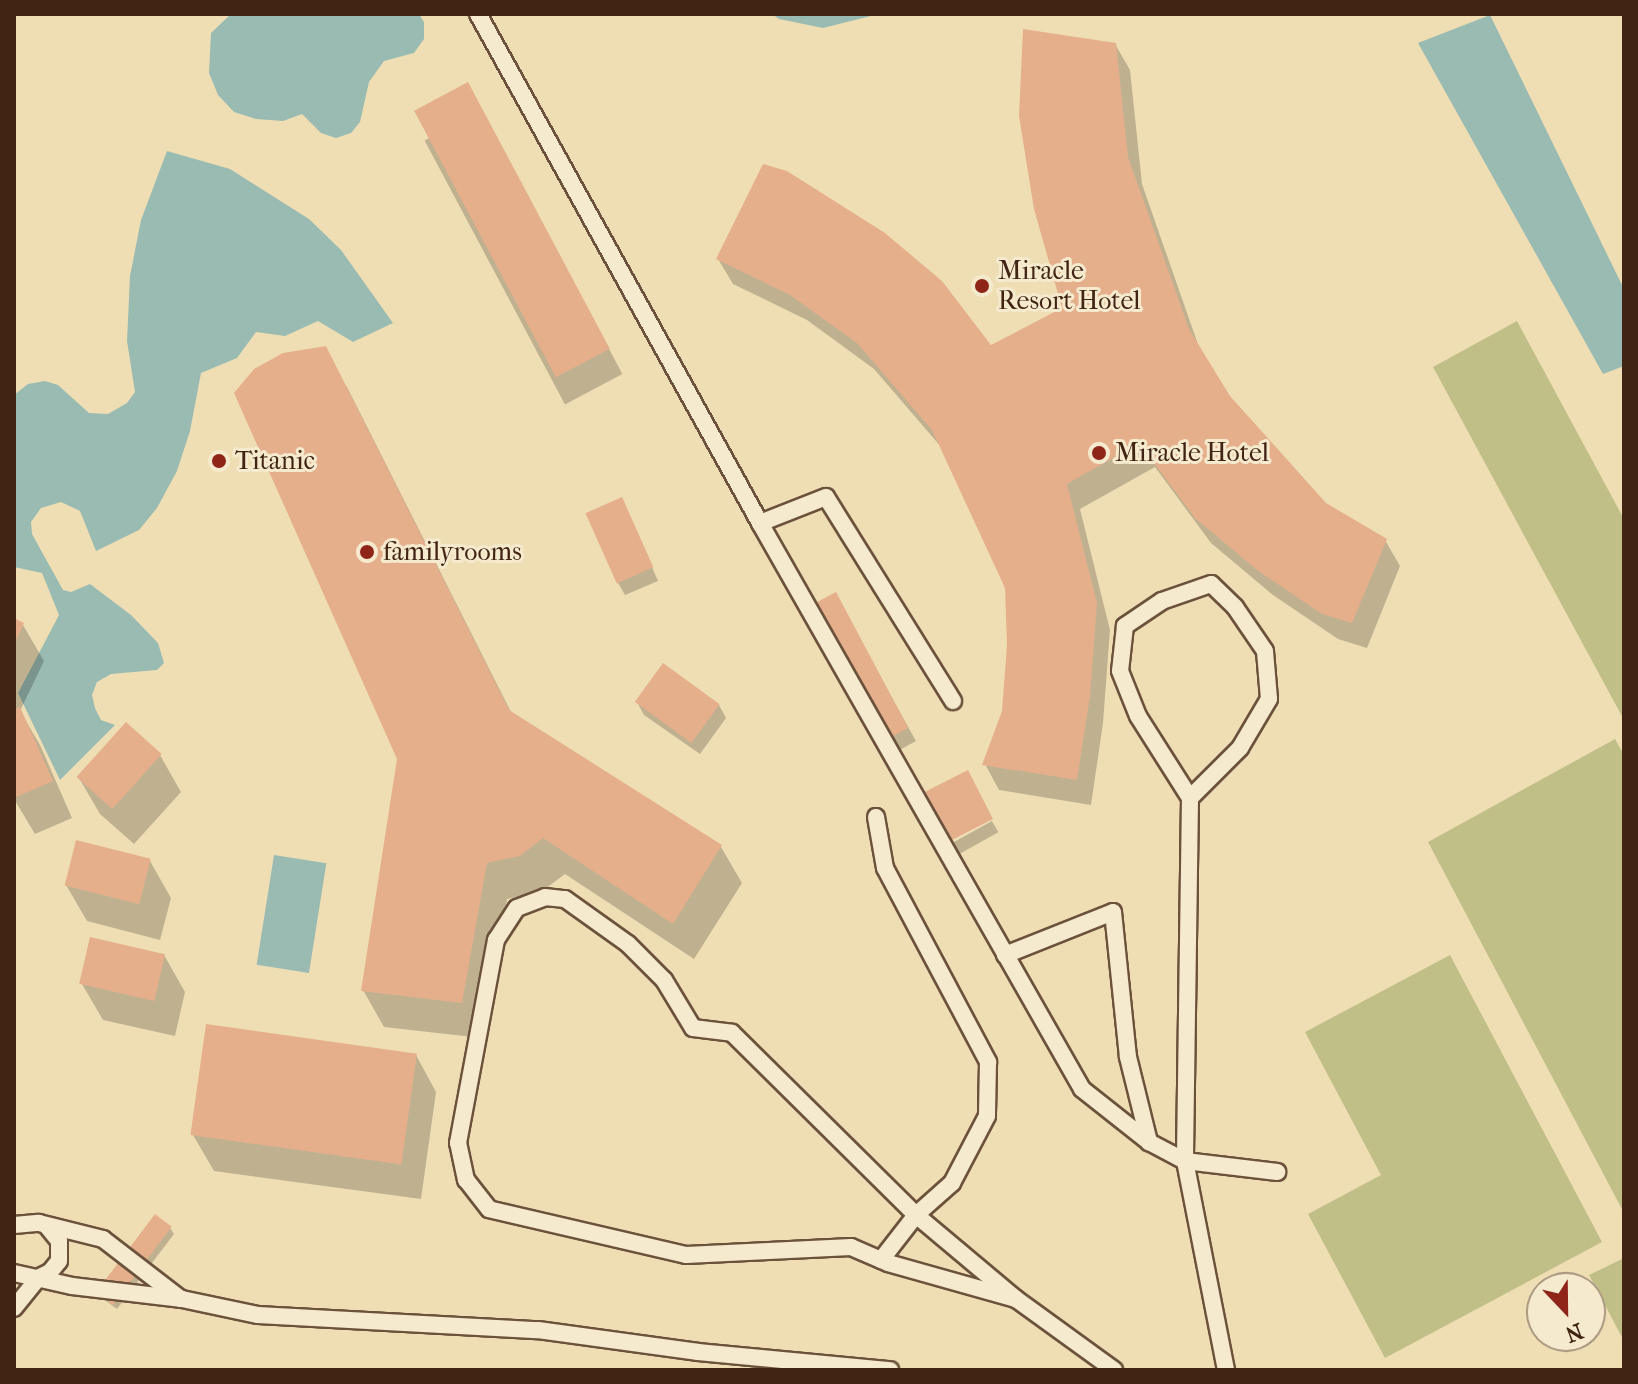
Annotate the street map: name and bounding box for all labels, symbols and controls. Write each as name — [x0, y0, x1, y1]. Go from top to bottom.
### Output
place label: Miracle Resort Hotel — [998, 255, 1141, 316]
marker: Miracle Resort Hotel — [973, 277, 991, 295]
place label: Miracle Hotel — [1115, 437, 1269, 469]
marker: Miracle Hotel — [1090, 444, 1108, 462]
place label: Titanic — [235, 445, 315, 477]
marker: Titanic — [210, 452, 228, 470]
place label: familyrooms — [383, 536, 522, 568]
marker: familyrooms — [358, 543, 376, 561]
north arrow — [1526, 1272, 1606, 1352]
text: N — [1562, 1317, 1587, 1348]

